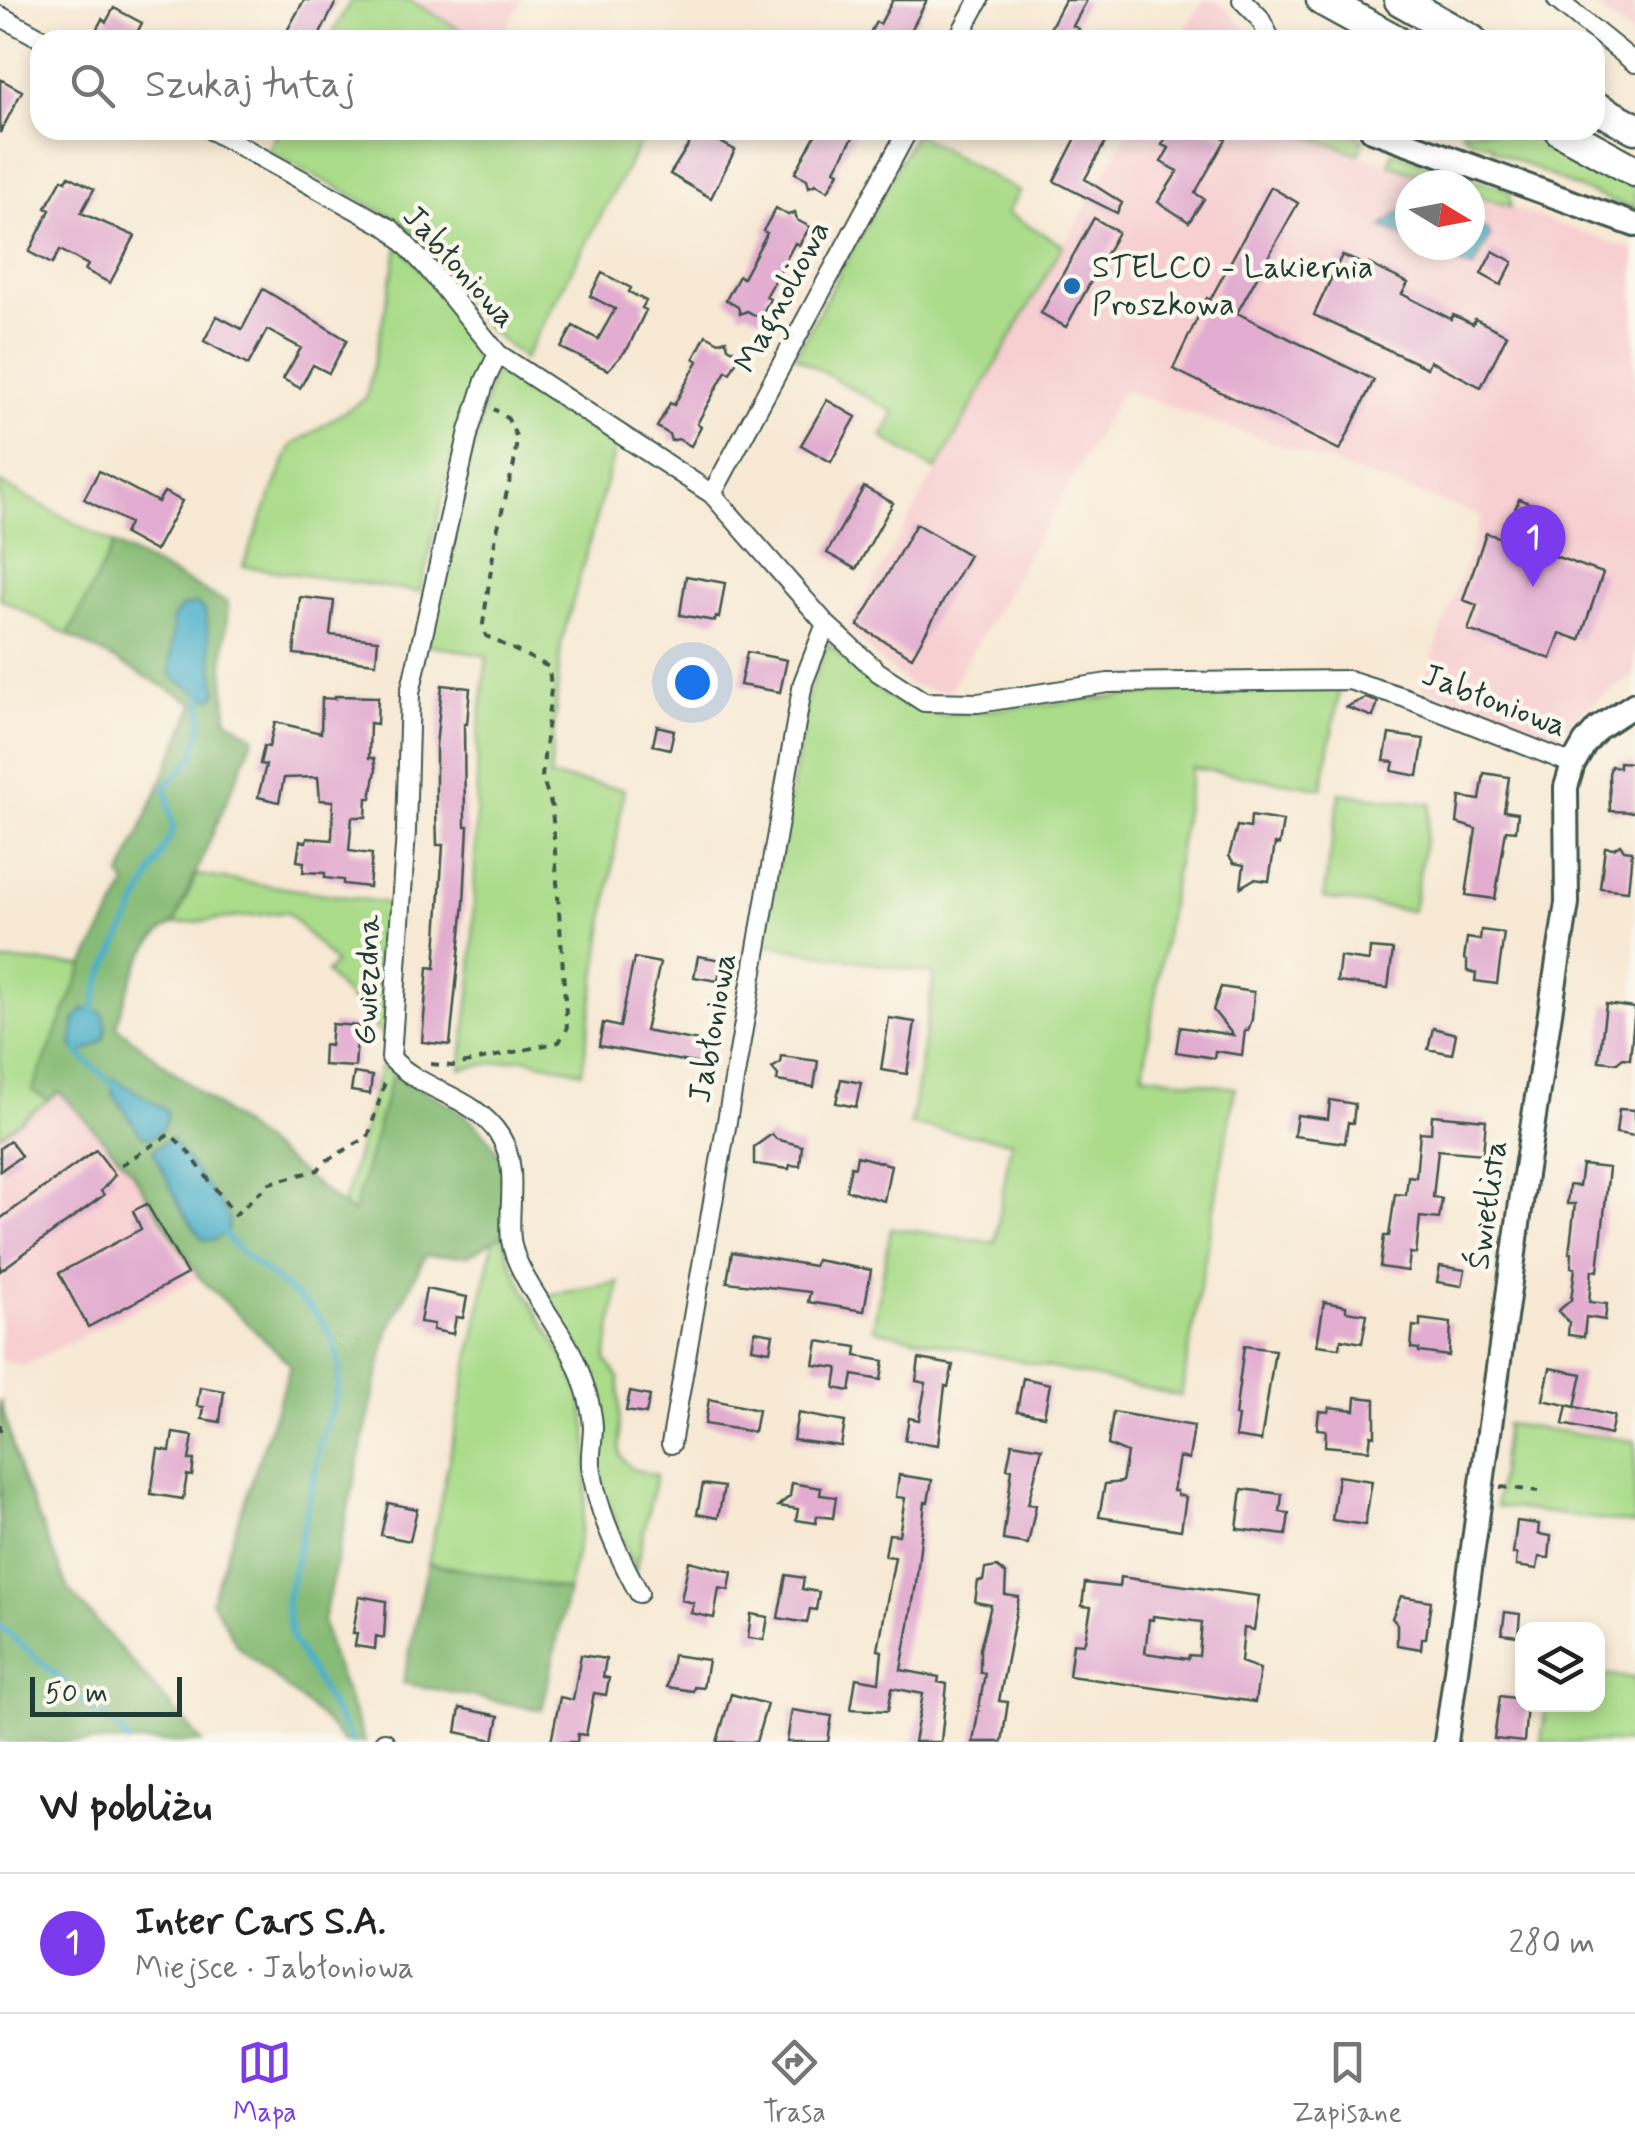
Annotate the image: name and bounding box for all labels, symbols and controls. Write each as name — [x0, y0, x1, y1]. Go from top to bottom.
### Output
search box — [30, 30, 1605, 140]
icon: search — [65, 58, 120, 113]
text: Szukaj tutaj — [145, 61, 355, 110]
north arrow — [1395, 170, 1485, 260]
street label: Jabłoniowa — [393, 197, 525, 337]
street label: Magnoliowa — [725, 214, 843, 382]
place label: STELCO - Lakiernia Proszkowa — [1092, 247, 1374, 326]
marker: STELCO - Lakiernia Proszkowa — [1061, 275, 1083, 297]
pin: 1 — [1500, 504, 1566, 587]
street label: Jabłoniowa — [1416, 654, 1572, 748]
your location — [667, 657, 718, 708]
street label: Gwiezdna — [345, 913, 391, 1046]
street label: Jabłoniowa — [679, 950, 747, 1106]
street label: Świetlista — [1458, 1138, 1518, 1272]
map controls — [1515, 1622, 1605, 1712]
button: layers — [1515, 1622, 1605, 1712]
scale bar — [30, 1672, 182, 1716]
text: 50 m — [45, 1676, 108, 1713]
text: W pobliżu — [40, 1780, 212, 1835]
text: Inter Cars S.A. — [135, 1898, 386, 1947]
text: 1 — [65, 1922, 80, 1964]
text: 280 m — [1508, 1922, 1595, 1964]
text: Miejsce · Jabłoniowa — [135, 1947, 414, 1989]
tab: Mapa — [233, 2035, 297, 2132]
tab: Trasa — [763, 2035, 826, 2132]
tab: Zapisane — [1292, 2035, 1402, 2132]

